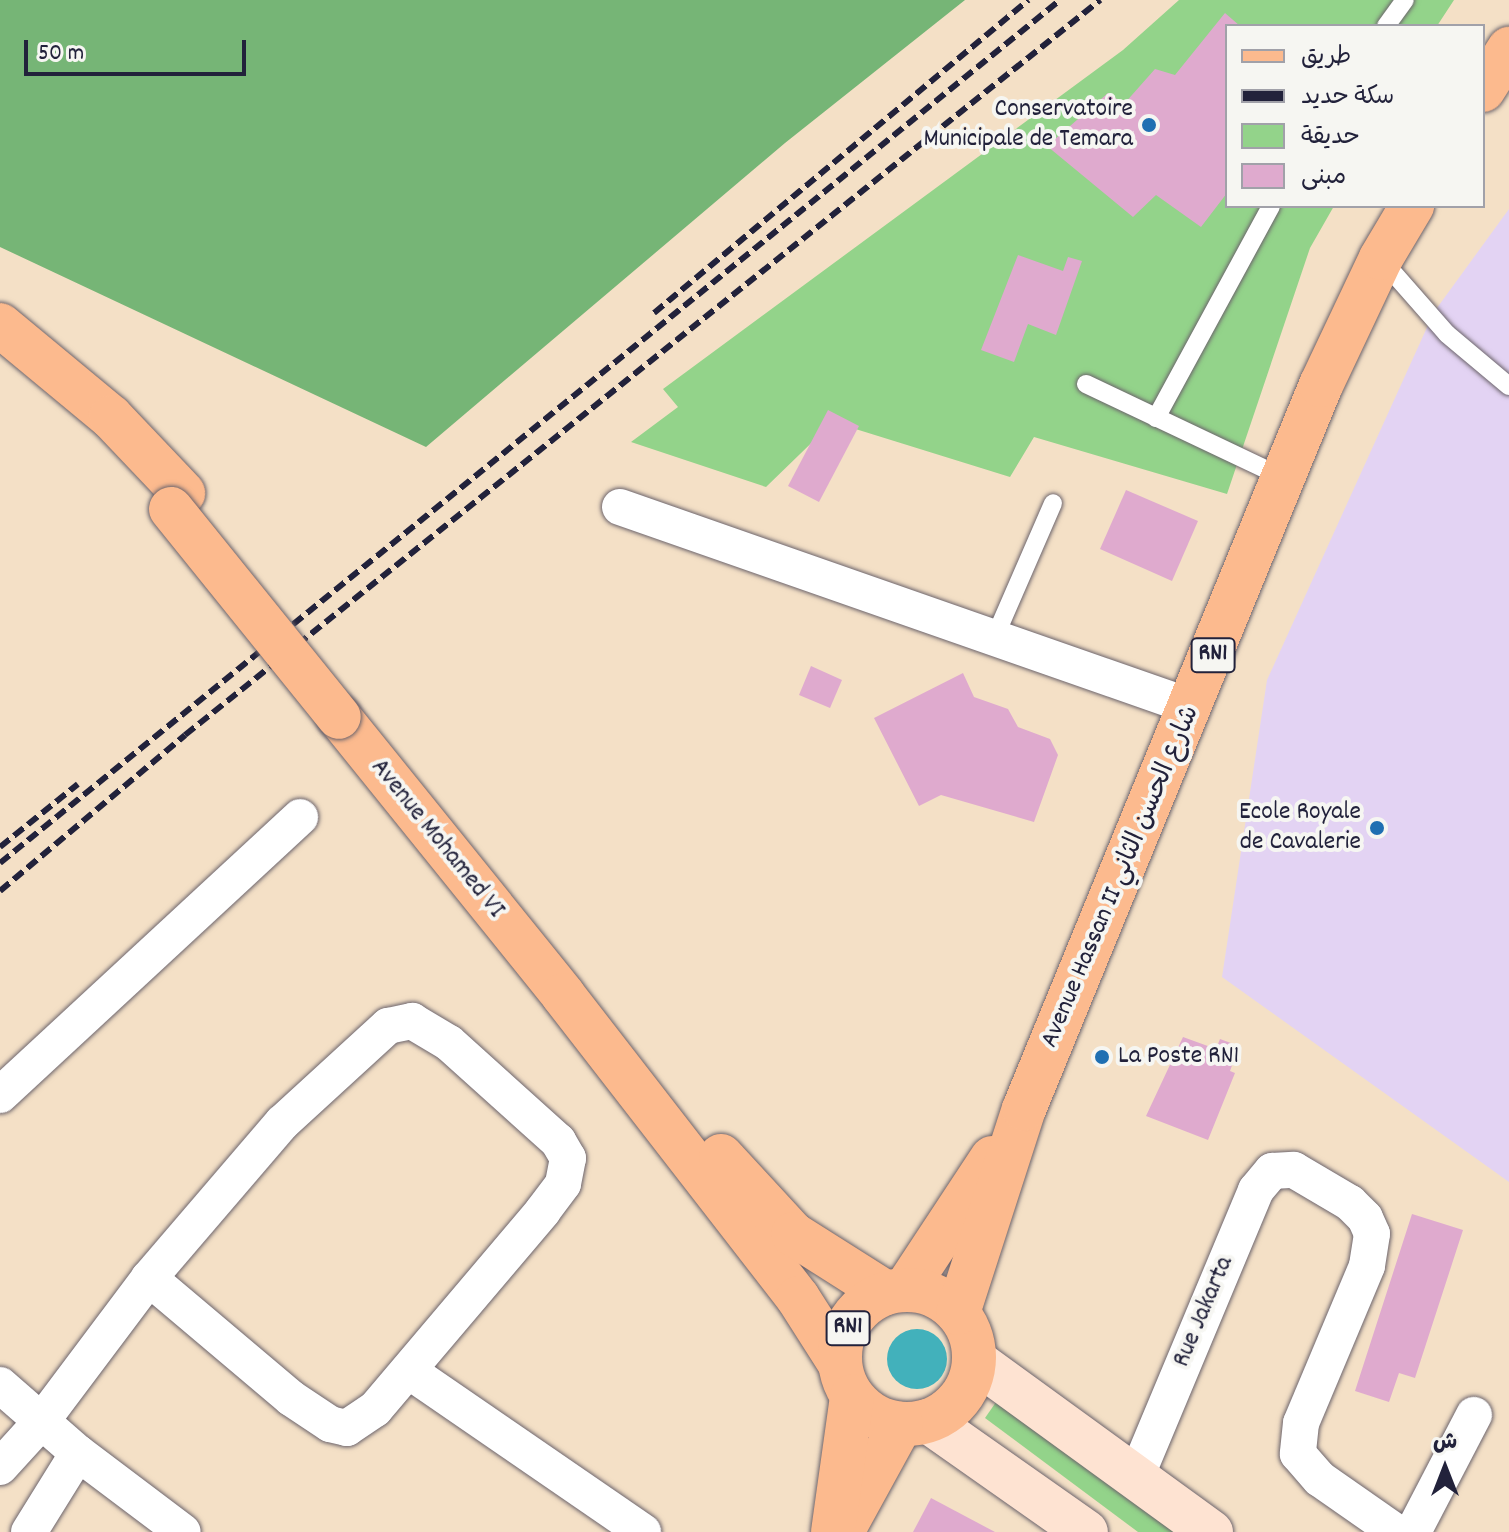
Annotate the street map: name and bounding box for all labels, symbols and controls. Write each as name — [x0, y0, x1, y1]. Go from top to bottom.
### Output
scale bar — [28, 24, 250, 74]
legend — [1225, 24, 1485, 208]
text: 50 m — [38, 37, 84, 71]
text: طريق — [1301, 41, 1351, 75]
text: سكة حديد — [1301, 81, 1394, 115]
place label: Conservatoire Municipale de Temara — [923, 94, 1133, 156]
marker: Conservatoire Municipale de Temara — [1140, 116, 1158, 134]
text: حديقة — [1301, 121, 1360, 155]
text: مبنى — [1301, 161, 1346, 195]
road number: RN1 — [1189, 635, 1237, 675]
street label: Avenue Hassan II شارع الحسن الثاني — [1035, 701, 1207, 1053]
street label: Avenue Mohamed VI — [363, 753, 511, 925]
place label: Ecole Royale de Cavalerie — [1239, 797, 1361, 858]
marker: Ecole Royale de Cavalerie — [1368, 819, 1386, 837]
place label: La Poste RN1 — [1118, 1041, 1239, 1073]
marker: La Poste RN1 — [1093, 1048, 1111, 1066]
street label: Rue Jakarta — [1167, 1252, 1241, 1372]
road number: RN1 — [824, 1308, 872, 1348]
north arrow — [1405, 1428, 1485, 1508]
text: ش — [1433, 1428, 1457, 1459]

